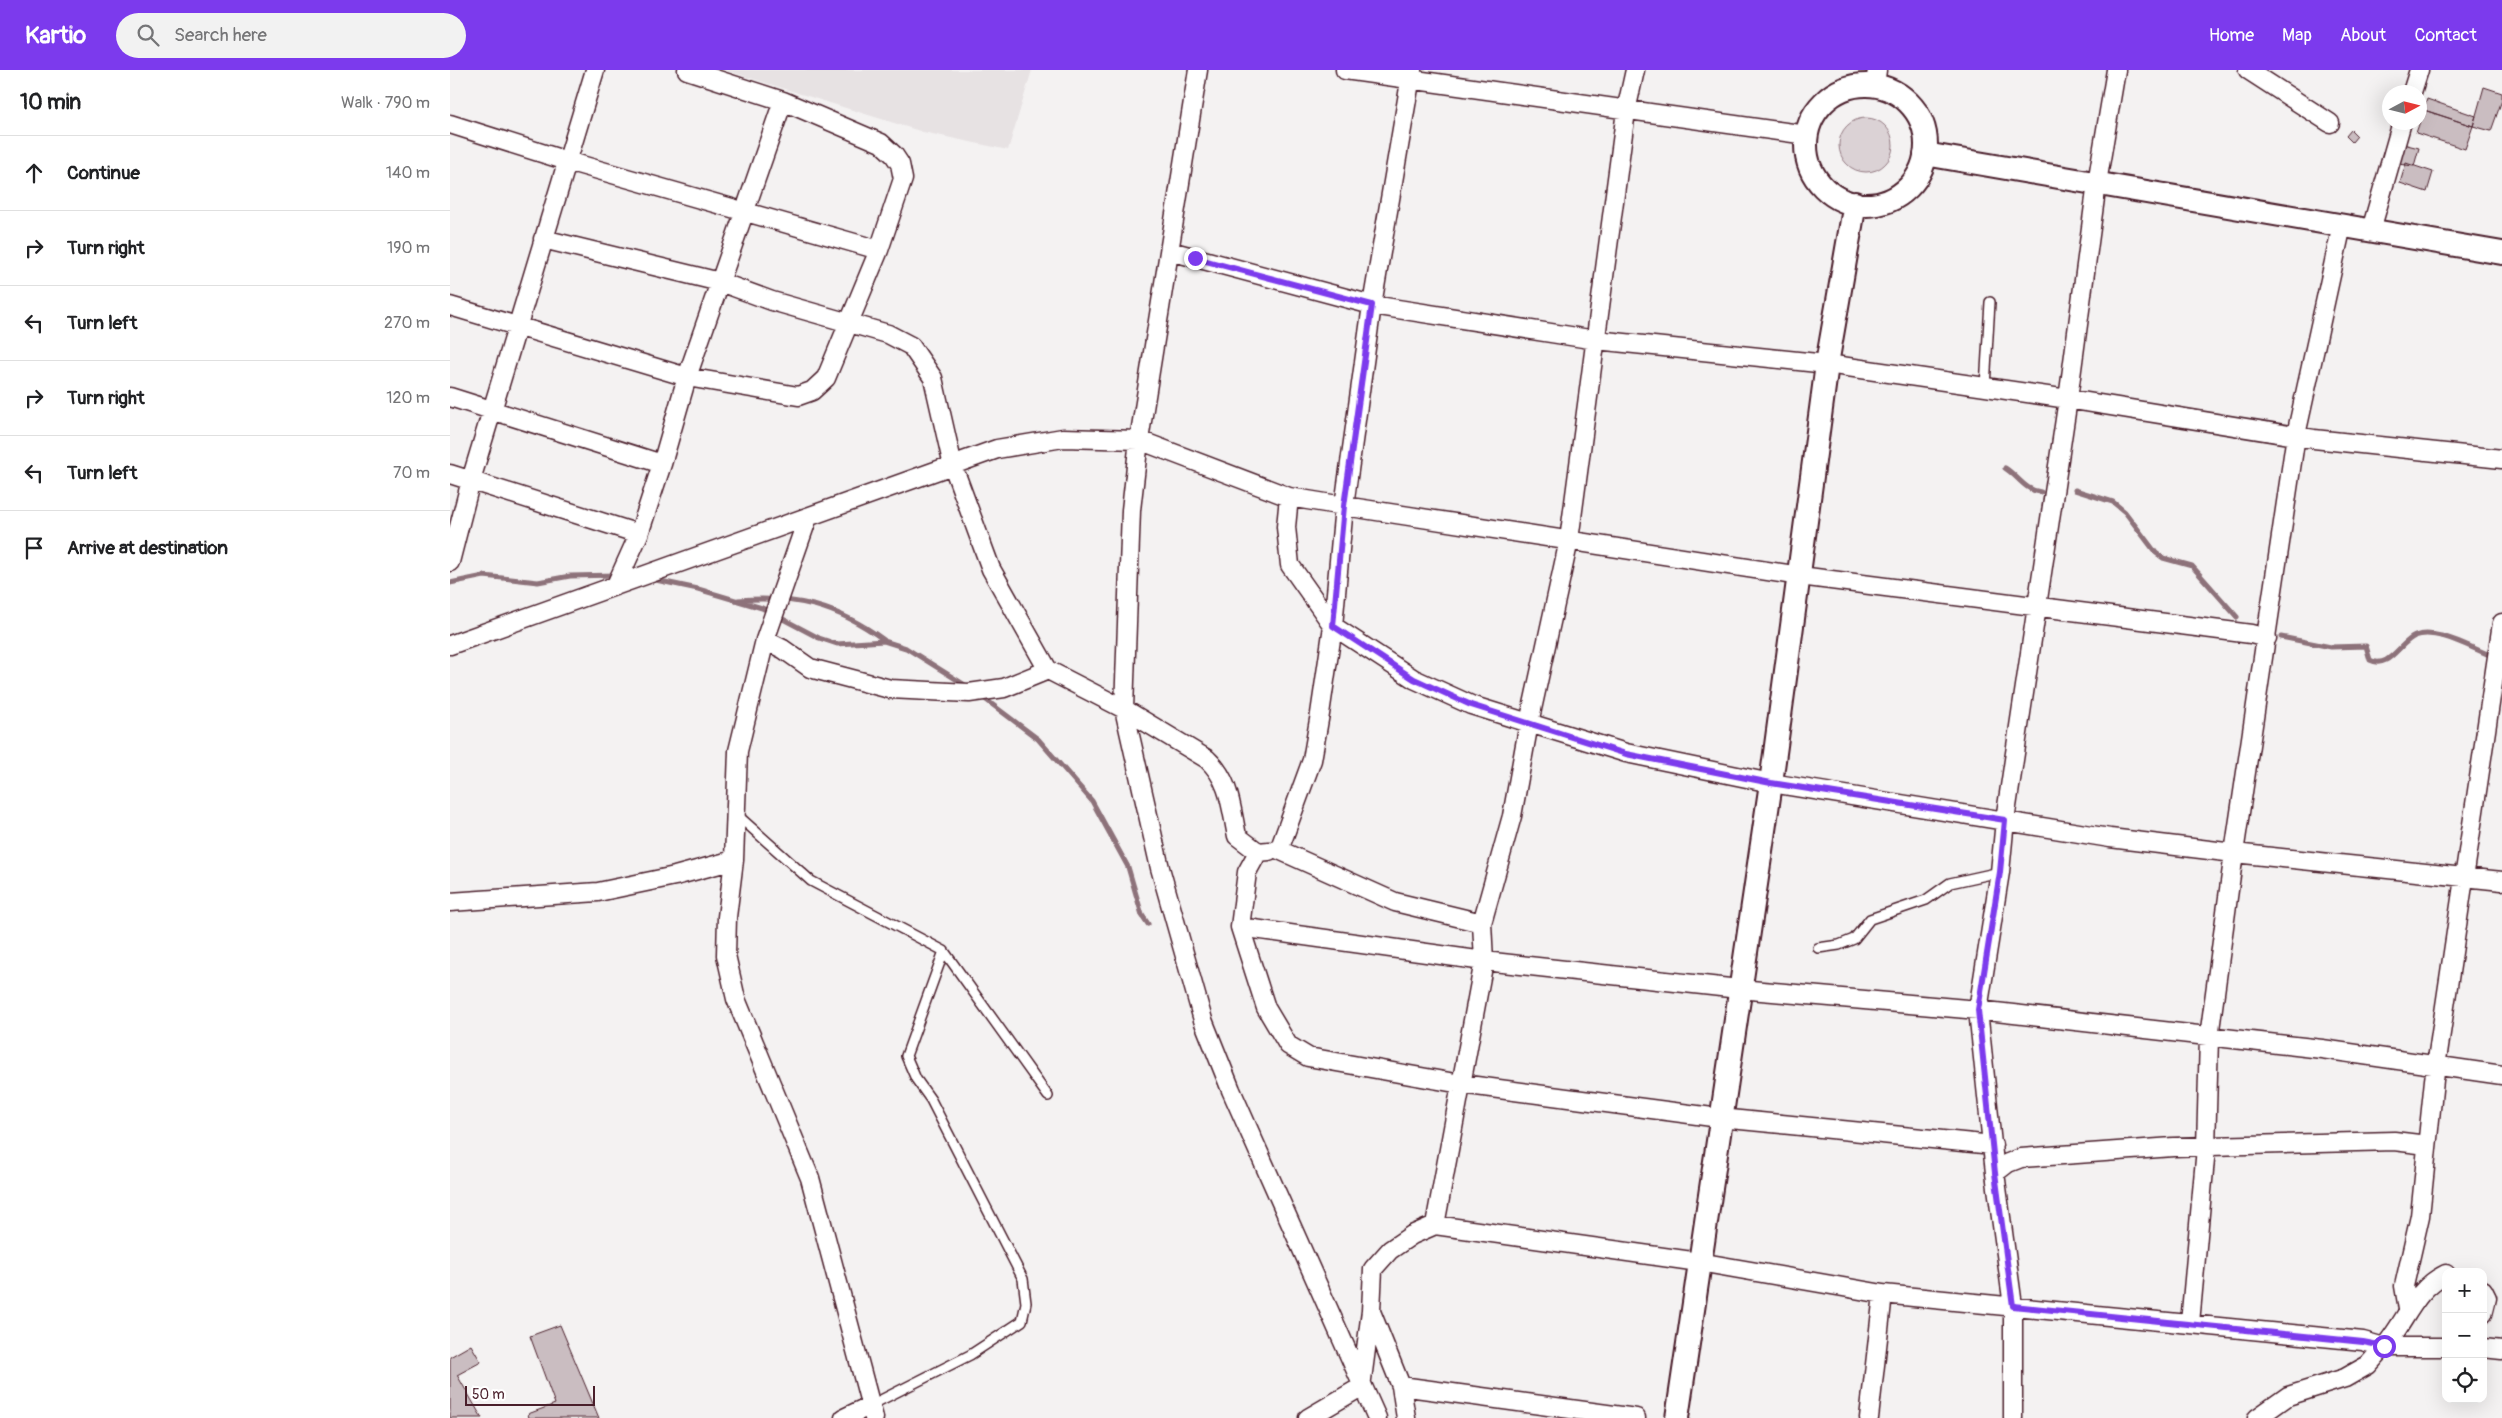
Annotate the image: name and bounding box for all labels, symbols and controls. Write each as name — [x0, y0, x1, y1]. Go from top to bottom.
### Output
search box — [116, 13, 466, 58]
text: Kartio — [25, 21, 86, 50]
icon: search — [134, 21, 162, 49]
text: Search here — [174, 23, 267, 47]
text: Home — [2209, 24, 2254, 47]
text: Map — [2282, 24, 2312, 47]
text: About — [2340, 24, 2386, 47]
text: Contact — [2414, 24, 2477, 47]
north arrow — [2382, 85, 2427, 130]
text: 10 min — [20, 89, 81, 116]
text: Walk · 790 m — [341, 93, 430, 113]
icon: ahead — [20, 159, 48, 187]
text: Continue — [67, 161, 140, 185]
text: 140 m — [386, 163, 430, 183]
icon: right — [20, 234, 48, 262]
text: Turn right — [67, 236, 145, 260]
text: 190 m — [387, 238, 430, 258]
route end — [1184, 247, 1207, 270]
icon: left — [20, 309, 48, 337]
text: Turn left — [67, 311, 137, 335]
text: 270 m — [384, 313, 430, 333]
icon: right — [20, 384, 48, 412]
text: Turn right — [67, 386, 145, 410]
text: 120 m — [386, 388, 430, 408]
icon: left — [20, 459, 48, 487]
text: Turn left — [67, 461, 137, 485]
text: 70 m — [393, 463, 430, 483]
icon: arrive — [20, 534, 48, 562]
text: Arrive at destination — [67, 536, 228, 560]
map controls — [2442, 1268, 2487, 1403]
button: + — [2442, 1268, 2487, 1313]
button: − — [2442, 1313, 2487, 1358]
route start — [2373, 1335, 2396, 1358]
button: locate — [2442, 1358, 2487, 1403]
scale bar — [465, 1383, 595, 1406]
text: 50 m — [472, 1386, 505, 1403]

